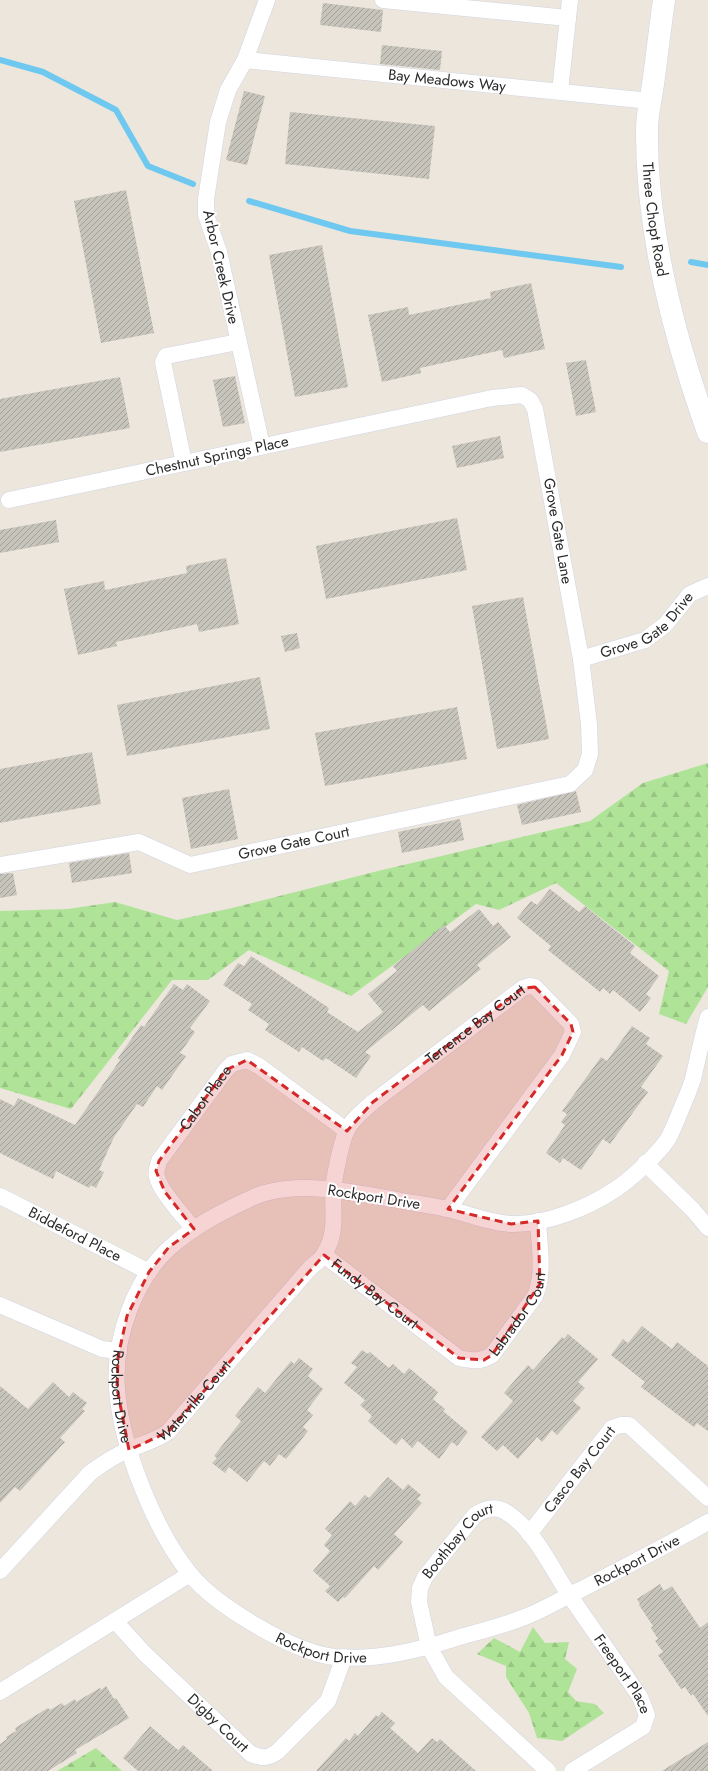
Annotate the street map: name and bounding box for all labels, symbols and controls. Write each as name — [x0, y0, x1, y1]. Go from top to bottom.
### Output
street label: Bay Meadows Way — [387, 64, 507, 97]
street label: Three Chopt Road — [637, 162, 674, 279]
street label: Arbor Creek Drive — [197, 208, 245, 327]
street label: Chestnut Springs Place — [143, 430, 291, 482]
street label: Grove Gate Lane — [538, 476, 578, 586]
street label: Grove Gate Drive — [597, 587, 699, 664]
street label: Grove Gate Court — [236, 820, 352, 865]
street label: Terrence Bay Court — [421, 979, 530, 1069]
street label: Cabot Place — [174, 1060, 237, 1135]
street label: Rockport Drive — [326, 1179, 422, 1215]
street label: Biddeford Place — [25, 1201, 125, 1267]
street label: Fundy Bay Court — [327, 1253, 423, 1334]
street label: Labrador Court — [484, 1271, 551, 1361]
street label: Rockport Drive — [106, 1349, 138, 1446]
street label: Waterville Court — [153, 1355, 237, 1447]
street label: Casco Bay Court — [538, 1421, 621, 1518]
street label: Boothbay Court — [417, 1497, 494, 1584]
street label: Rockport Drive — [590, 1529, 684, 1592]
street label: Rockport Drive — [272, 1627, 368, 1669]
street label: Freeport Place — [589, 1630, 657, 1717]
street label: Digby Court — [182, 1688, 254, 1758]

